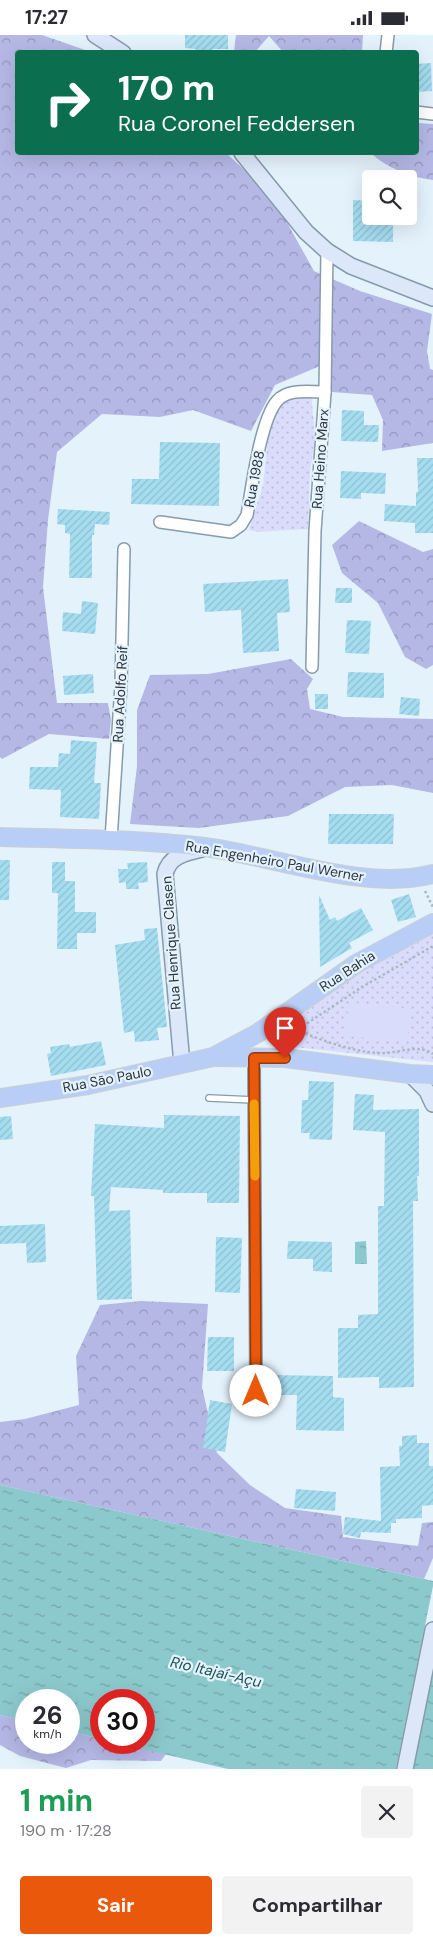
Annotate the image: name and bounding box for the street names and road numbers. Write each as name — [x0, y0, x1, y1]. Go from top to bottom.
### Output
street label: Rua Heino Marx — [308, 408, 332, 510]
street label: Rua 1988 — [240, 449, 268, 509]
street label: Rua Adolfo Reif — [108, 645, 132, 743]
street label: Rua Engenheiro Paul Werner — [184, 836, 366, 886]
street label: Rua Henrique Clasen — [157, 876, 185, 1010]
street label: Rua Bahia — [316, 946, 378, 996]
street label: Rua São Paulo — [61, 1062, 153, 1096]

